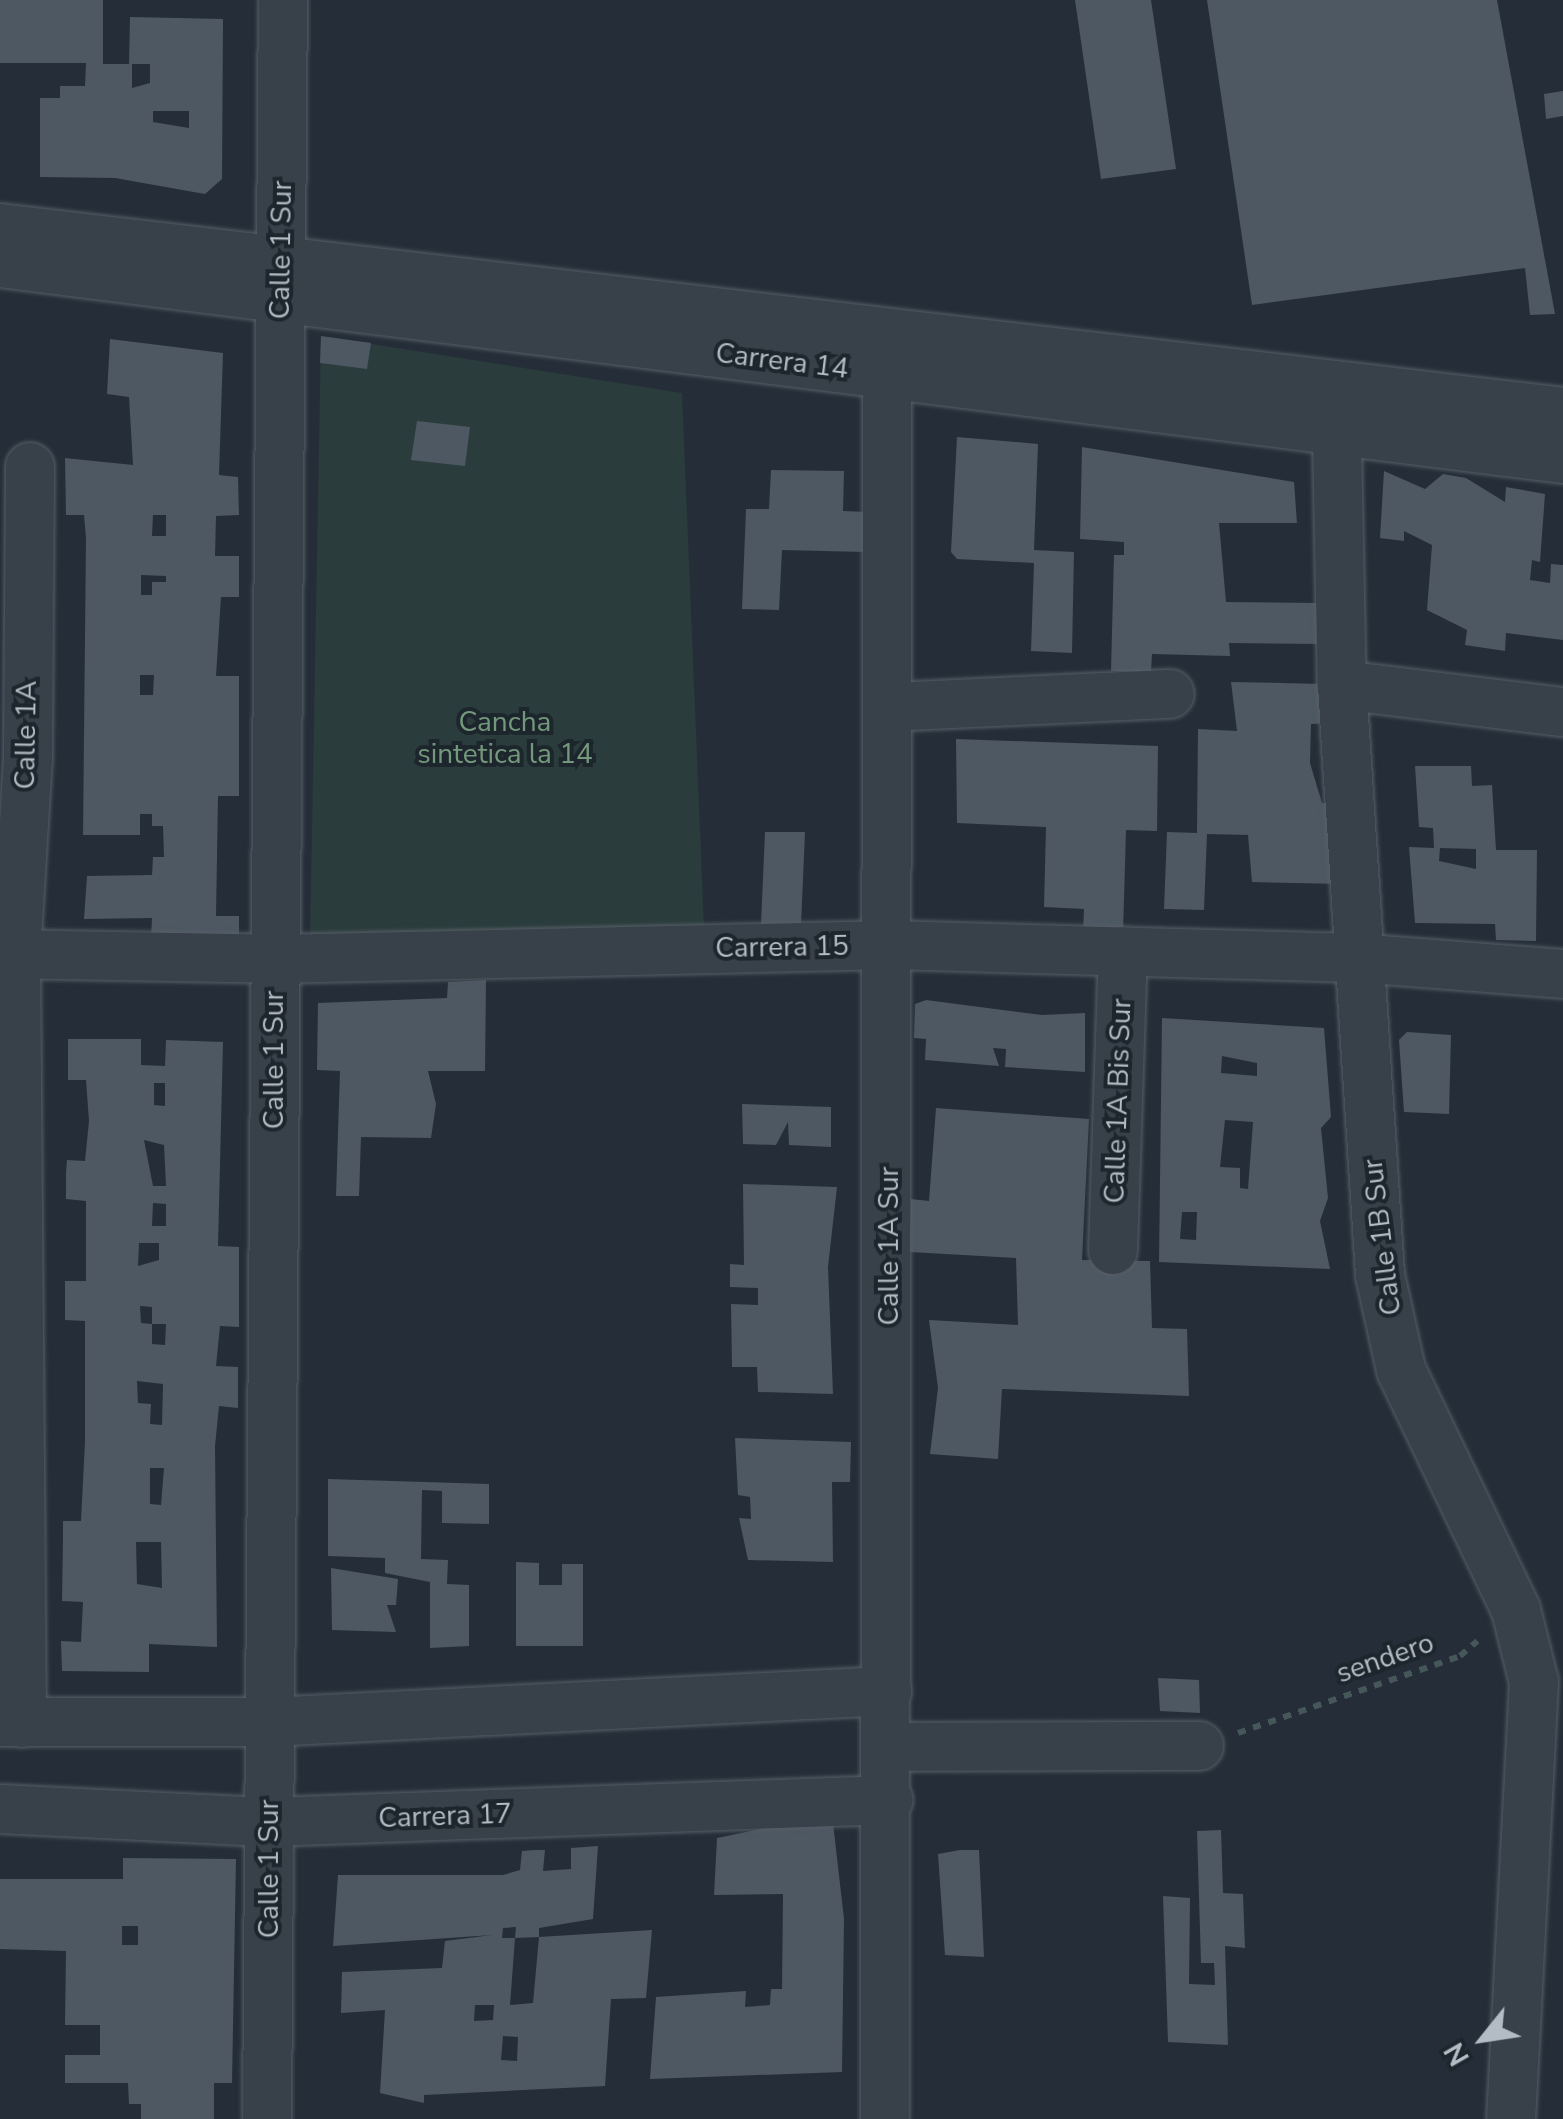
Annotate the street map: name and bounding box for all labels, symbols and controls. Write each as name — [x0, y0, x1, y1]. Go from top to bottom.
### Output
street label: Calle 1 Sur — [263, 180, 299, 320]
street label: Carrera 14 — [714, 336, 850, 386]
street label: Calle 1A — [8, 680, 44, 790]
park label: Cancha sintetica la 14 — [417, 705, 593, 771]
street label: Carrera 15 — [715, 929, 849, 965]
street label: Calle 1 Sur — [257, 991, 291, 1129]
street label: Calle 1A Bis Sur — [1098, 998, 1138, 1204]
street label: Calle 1B Sur — [1356, 1157, 1408, 1317]
street label: Calle 1A Sur — [872, 1166, 906, 1326]
street label: sendero — [1332, 1626, 1438, 1690]
street label: Carrera 17 — [378, 1797, 512, 1835]
street label: Calle 1 Sur — [252, 1800, 286, 1938]
north arrow — [1433, 1989, 1533, 2089]
text: N — [1435, 2035, 1479, 2073]

